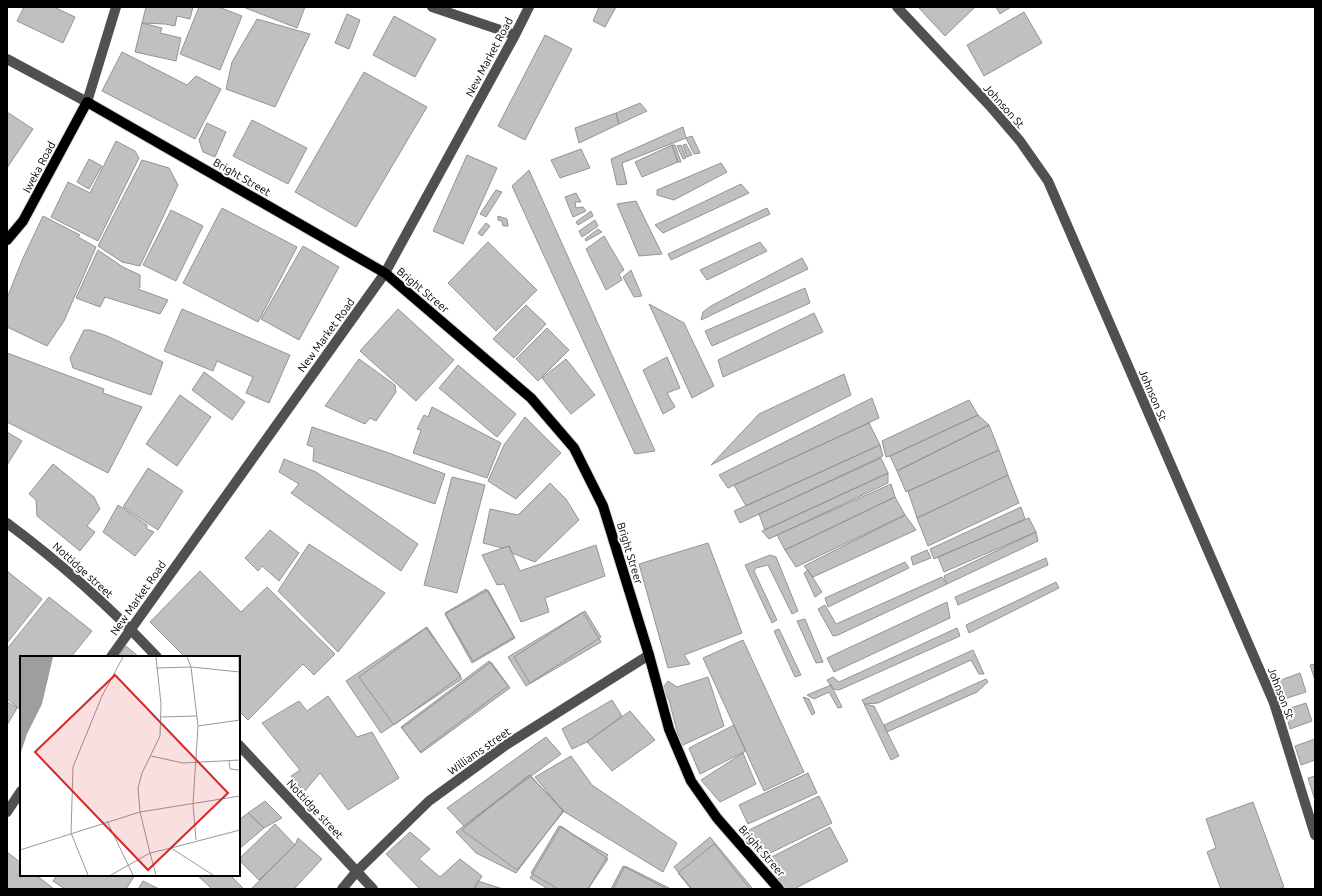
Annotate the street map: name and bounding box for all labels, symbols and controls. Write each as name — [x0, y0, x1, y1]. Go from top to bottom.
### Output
street label: New Market Road — [463, 15, 515, 99]
street label: Johnson St — [981, 82, 1027, 131]
street label: Iweka Road — [20, 139, 58, 195]
street label: Bright Street — [211, 156, 273, 199]
street label: Bright Streer — [395, 265, 452, 316]
street label: New Market Road — [295, 296, 357, 374]
street label: Johnson St — [1137, 368, 1169, 423]
street label: Bright Streer — [615, 521, 645, 586]
street label: Nottidge street — [50, 540, 116, 601]
street label: New Market Road — [108, 559, 168, 637]
inset map — [20, 656, 240, 876]
street label: Johnson St — [1266, 665, 1297, 721]
street label: Williams street — [445, 725, 513, 777]
street label: Nottidge street — [284, 777, 346, 842]
street label: Bright Streer — [737, 823, 788, 880]

